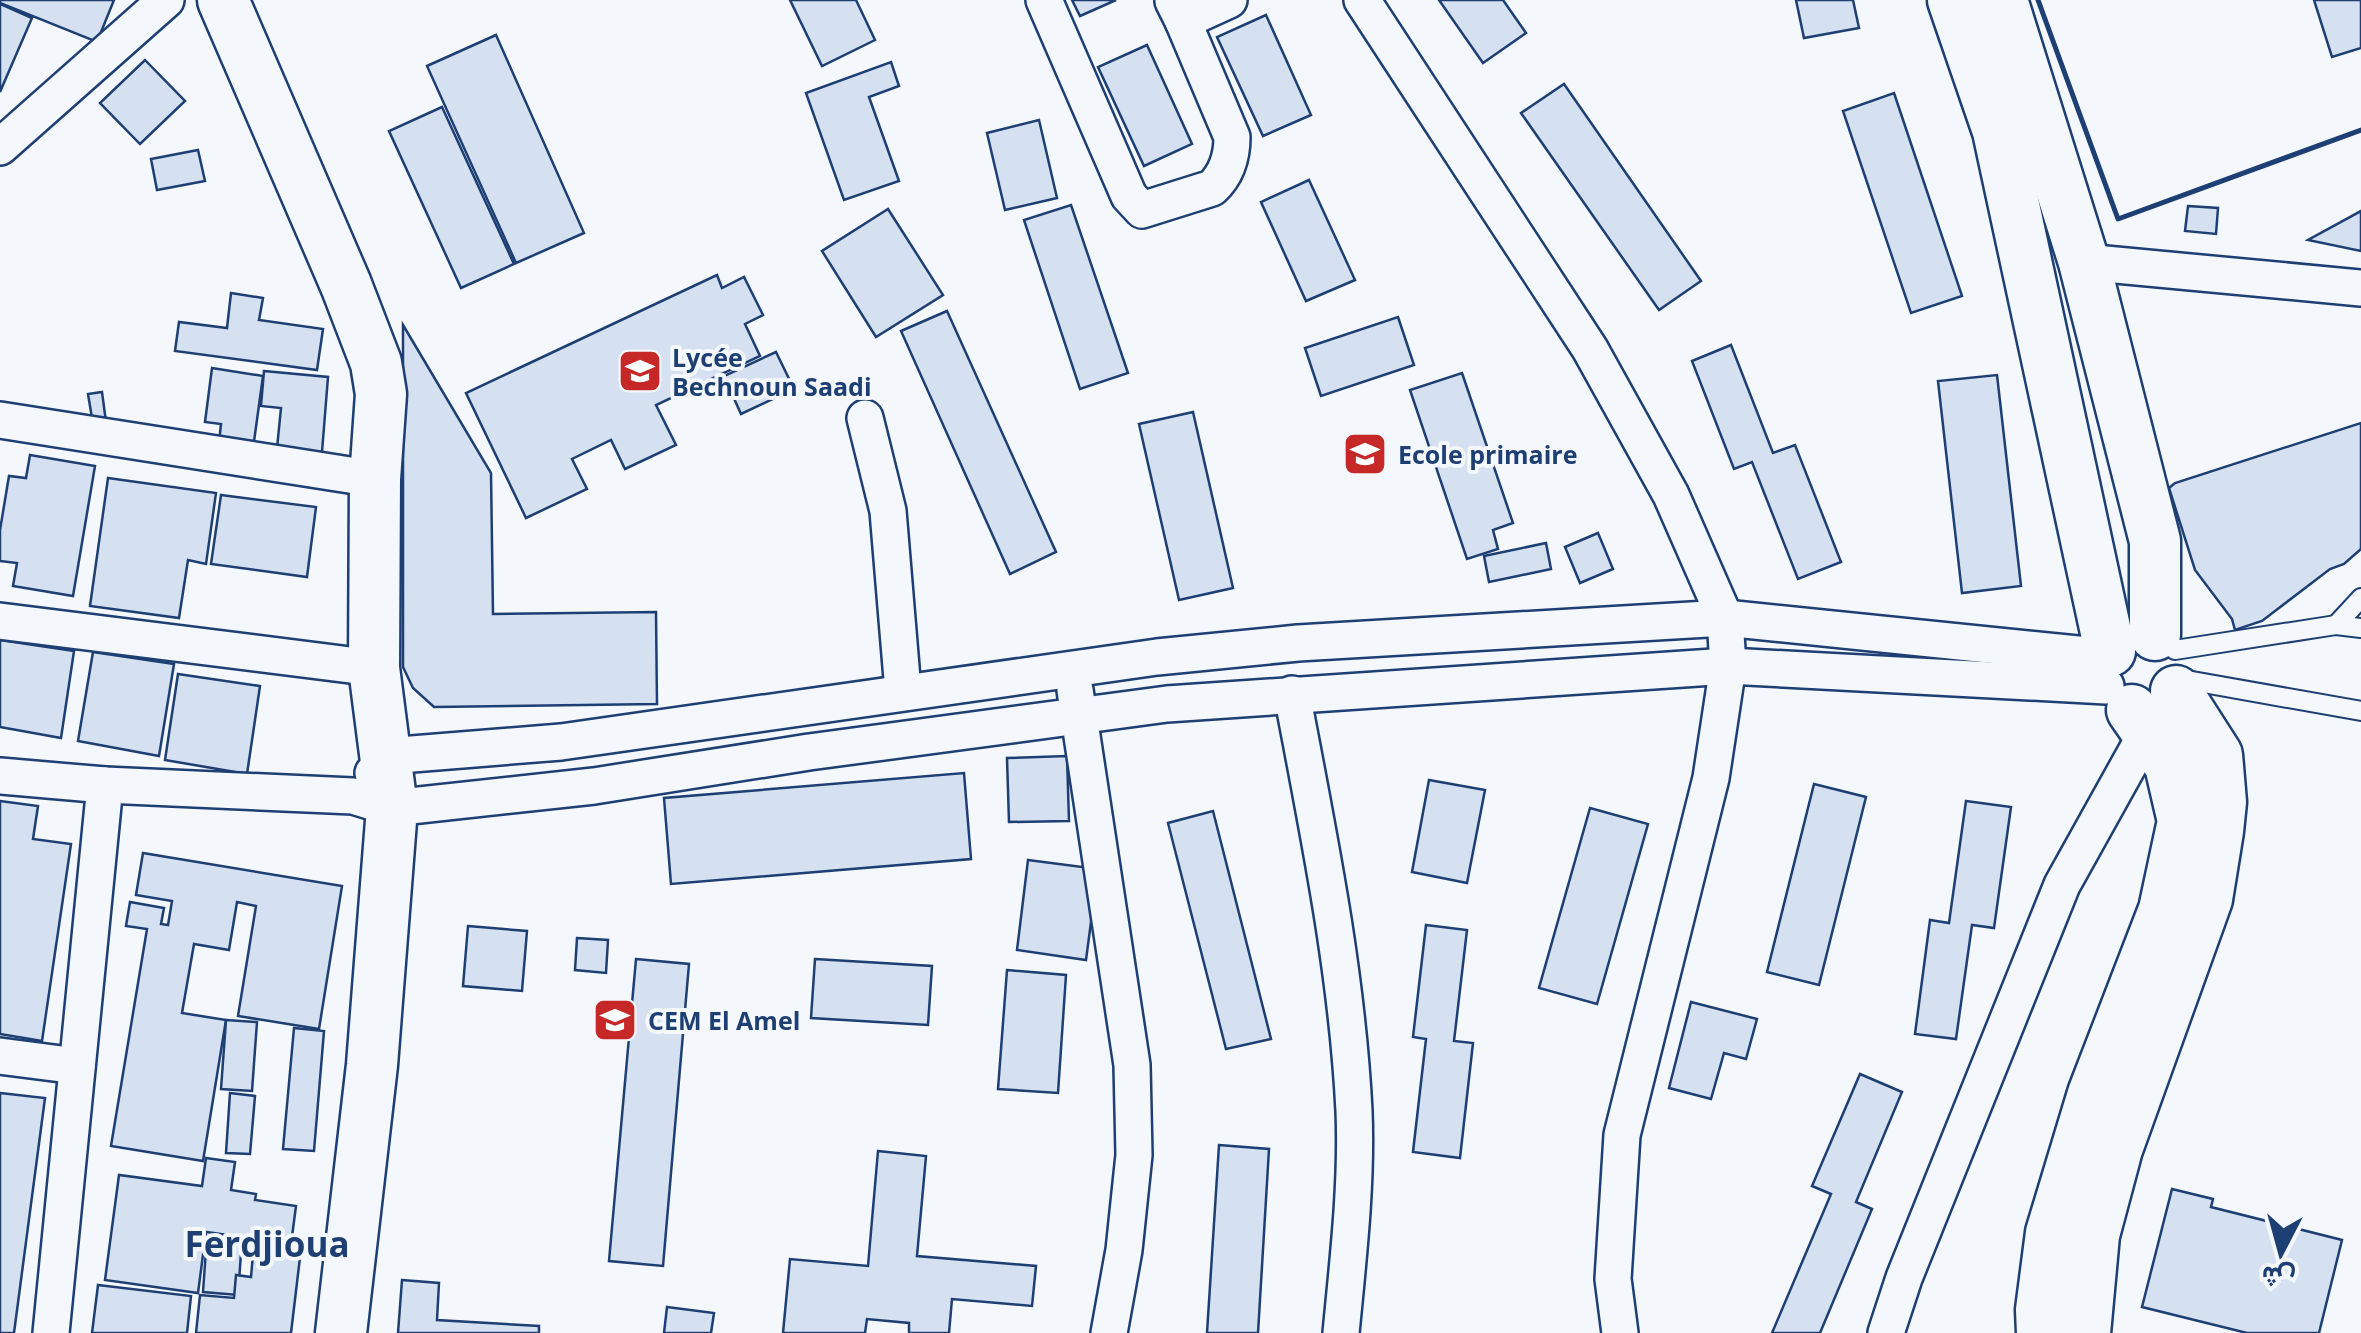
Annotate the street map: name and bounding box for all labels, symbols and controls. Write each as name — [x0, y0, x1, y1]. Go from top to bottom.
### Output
place label: Lycée Bechnoun Saadi — [672, 340, 872, 403]
school or university icon: Lycée Bechnoun Saadi — [617, 348, 663, 394]
school or university icon: Ecole primaire — [1342, 431, 1388, 477]
place label: Ecole primaire — [1398, 437, 1577, 471]
school or university icon: CEM El Amel — [592, 997, 638, 1043]
place label: CEM El Amel — [648, 1003, 800, 1037]
north arrow — [2231, 1203, 2331, 1303]
district label: Ferdjioua — [184, 1220, 350, 1267]
text: ش — [2260, 1258, 2297, 1300]

